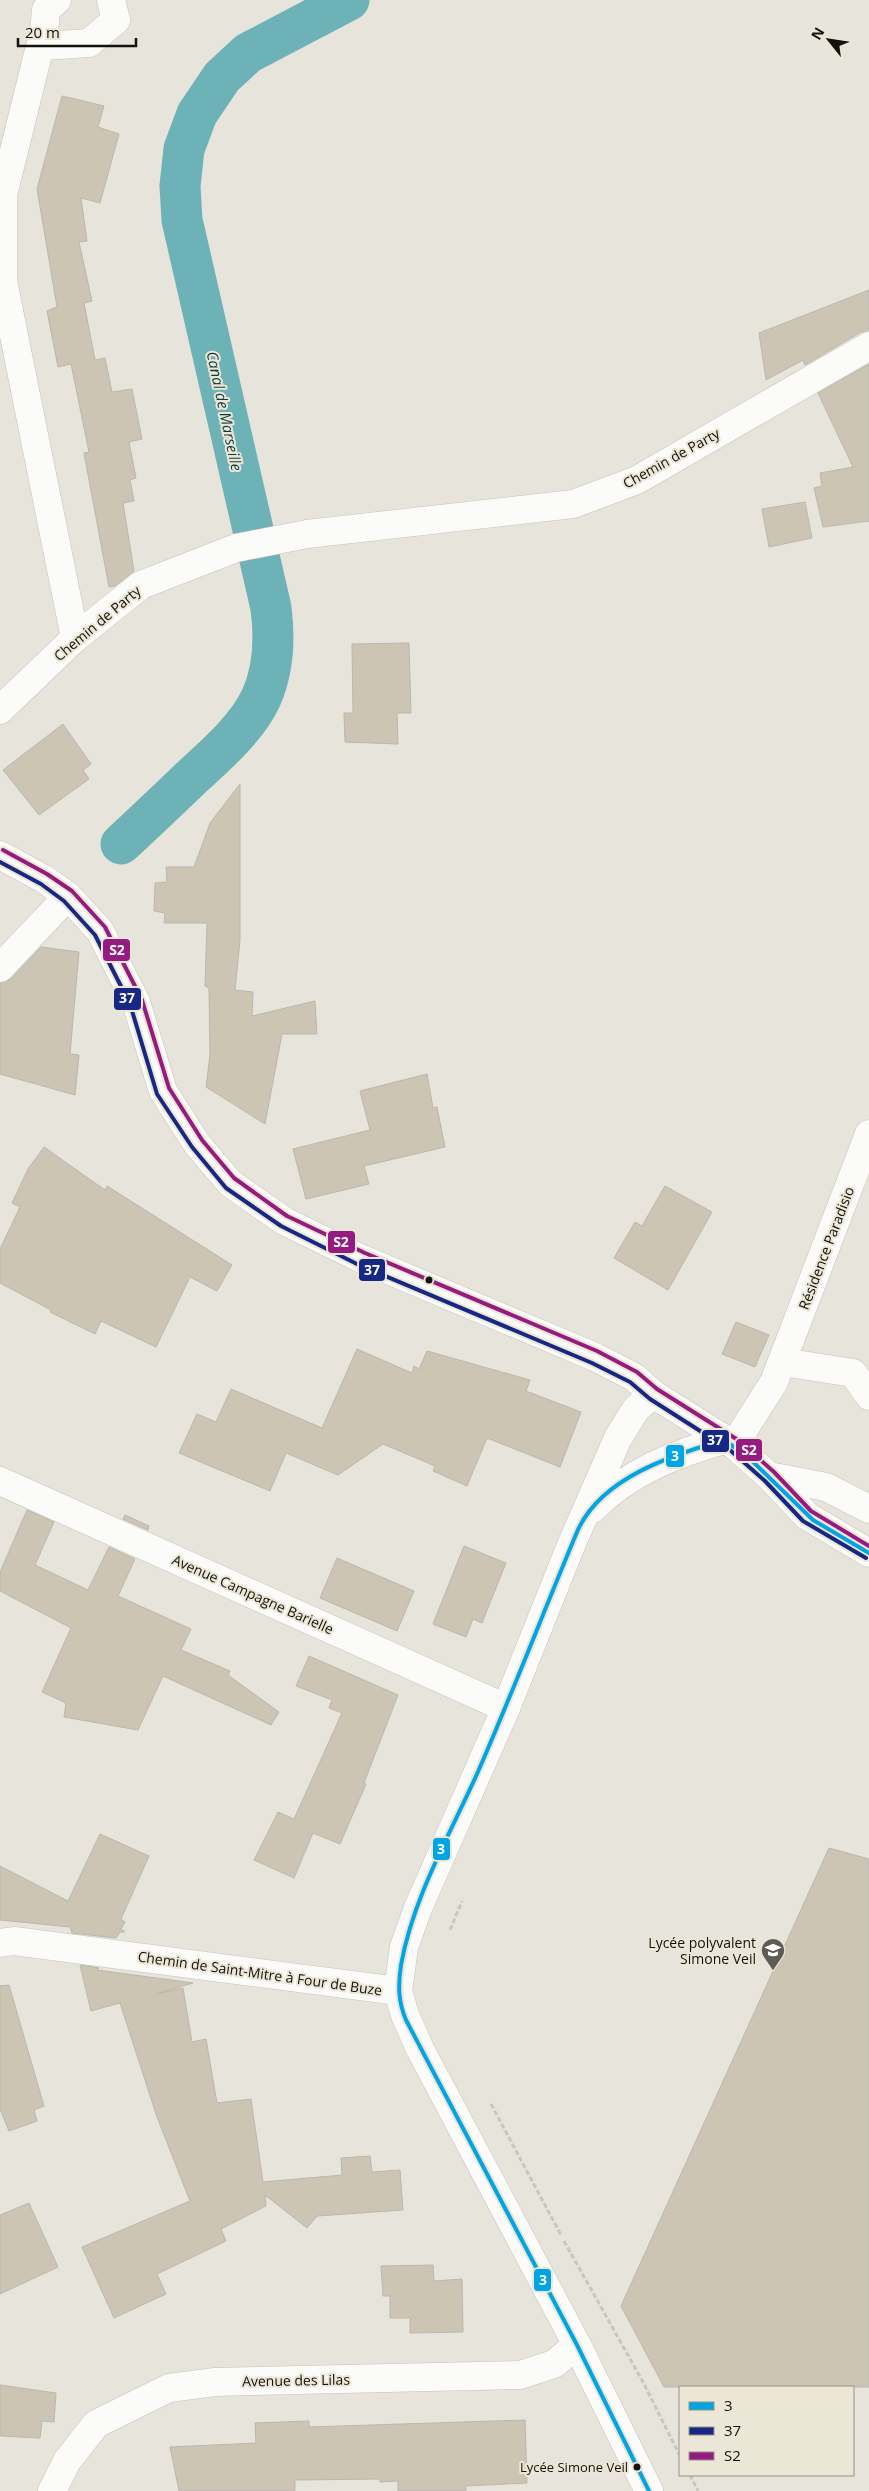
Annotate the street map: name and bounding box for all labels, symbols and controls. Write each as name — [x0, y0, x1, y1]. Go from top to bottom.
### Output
scale bar — [18, 15, 135, 47]
north arrow — [804, 15, 854, 65]
text: 20 m — [25, 22, 60, 42]
text: N — [806, 24, 828, 43]
water label: Canal de Marseille — [203, 349, 248, 473]
street label: Chemin de Party — [619, 423, 724, 492]
street label: Chemin de Party — [50, 580, 145, 665]
line badge: S2 — [102, 938, 131, 962]
text: S2 — [109, 940, 125, 959]
line badge: 37 — [113, 987, 142, 1011]
text: 37 — [119, 988, 135, 1007]
street label: Résidence Paradisio — [794, 1184, 858, 1312]
line badge: S2 — [327, 1230, 356, 1254]
text: S2 — [333, 1232, 349, 1251]
line badge: 37 — [358, 1258, 386, 1282]
text: 37 — [364, 1260, 380, 1279]
unlabelled marker — [424, 1275, 434, 1285]
line badge: 37 — [701, 1429, 730, 1453]
text: 37 — [707, 1430, 723, 1449]
line badge: S2 — [735, 1438, 763, 1462]
text: S2 — [741, 1440, 757, 1459]
line badge: 3 — [665, 1444, 685, 1468]
text: 3 — [671, 1446, 679, 1465]
street label: Avenue Campagne Barielle — [169, 1550, 337, 1638]
line badge: 3 — [432, 1837, 451, 1861]
text: 3 — [437, 1839, 445, 1858]
place label: Lycée polyvalent Simone Veil — [648, 1933, 756, 1968]
school or university icon: Lycée polyvalent Simone Veil — [760, 1937, 786, 1971]
street label: Chemin de Saint-Mitre à Four de Buze — [137, 1946, 384, 2000]
line badge: 3 — [533, 2268, 552, 2292]
text: 3 — [539, 2270, 547, 2289]
street label: Avenue des Lilas — [242, 2370, 350, 2390]
legend — [679, 2386, 854, 2476]
text: 3 — [724, 2395, 733, 2415]
text: 37 — [724, 2420, 741, 2440]
text: S2 — [724, 2445, 741, 2465]
place label: Lycée Simone Veil — [520, 2458, 628, 2476]
marker: Lycée Simone Veil — [632, 2462, 642, 2472]

